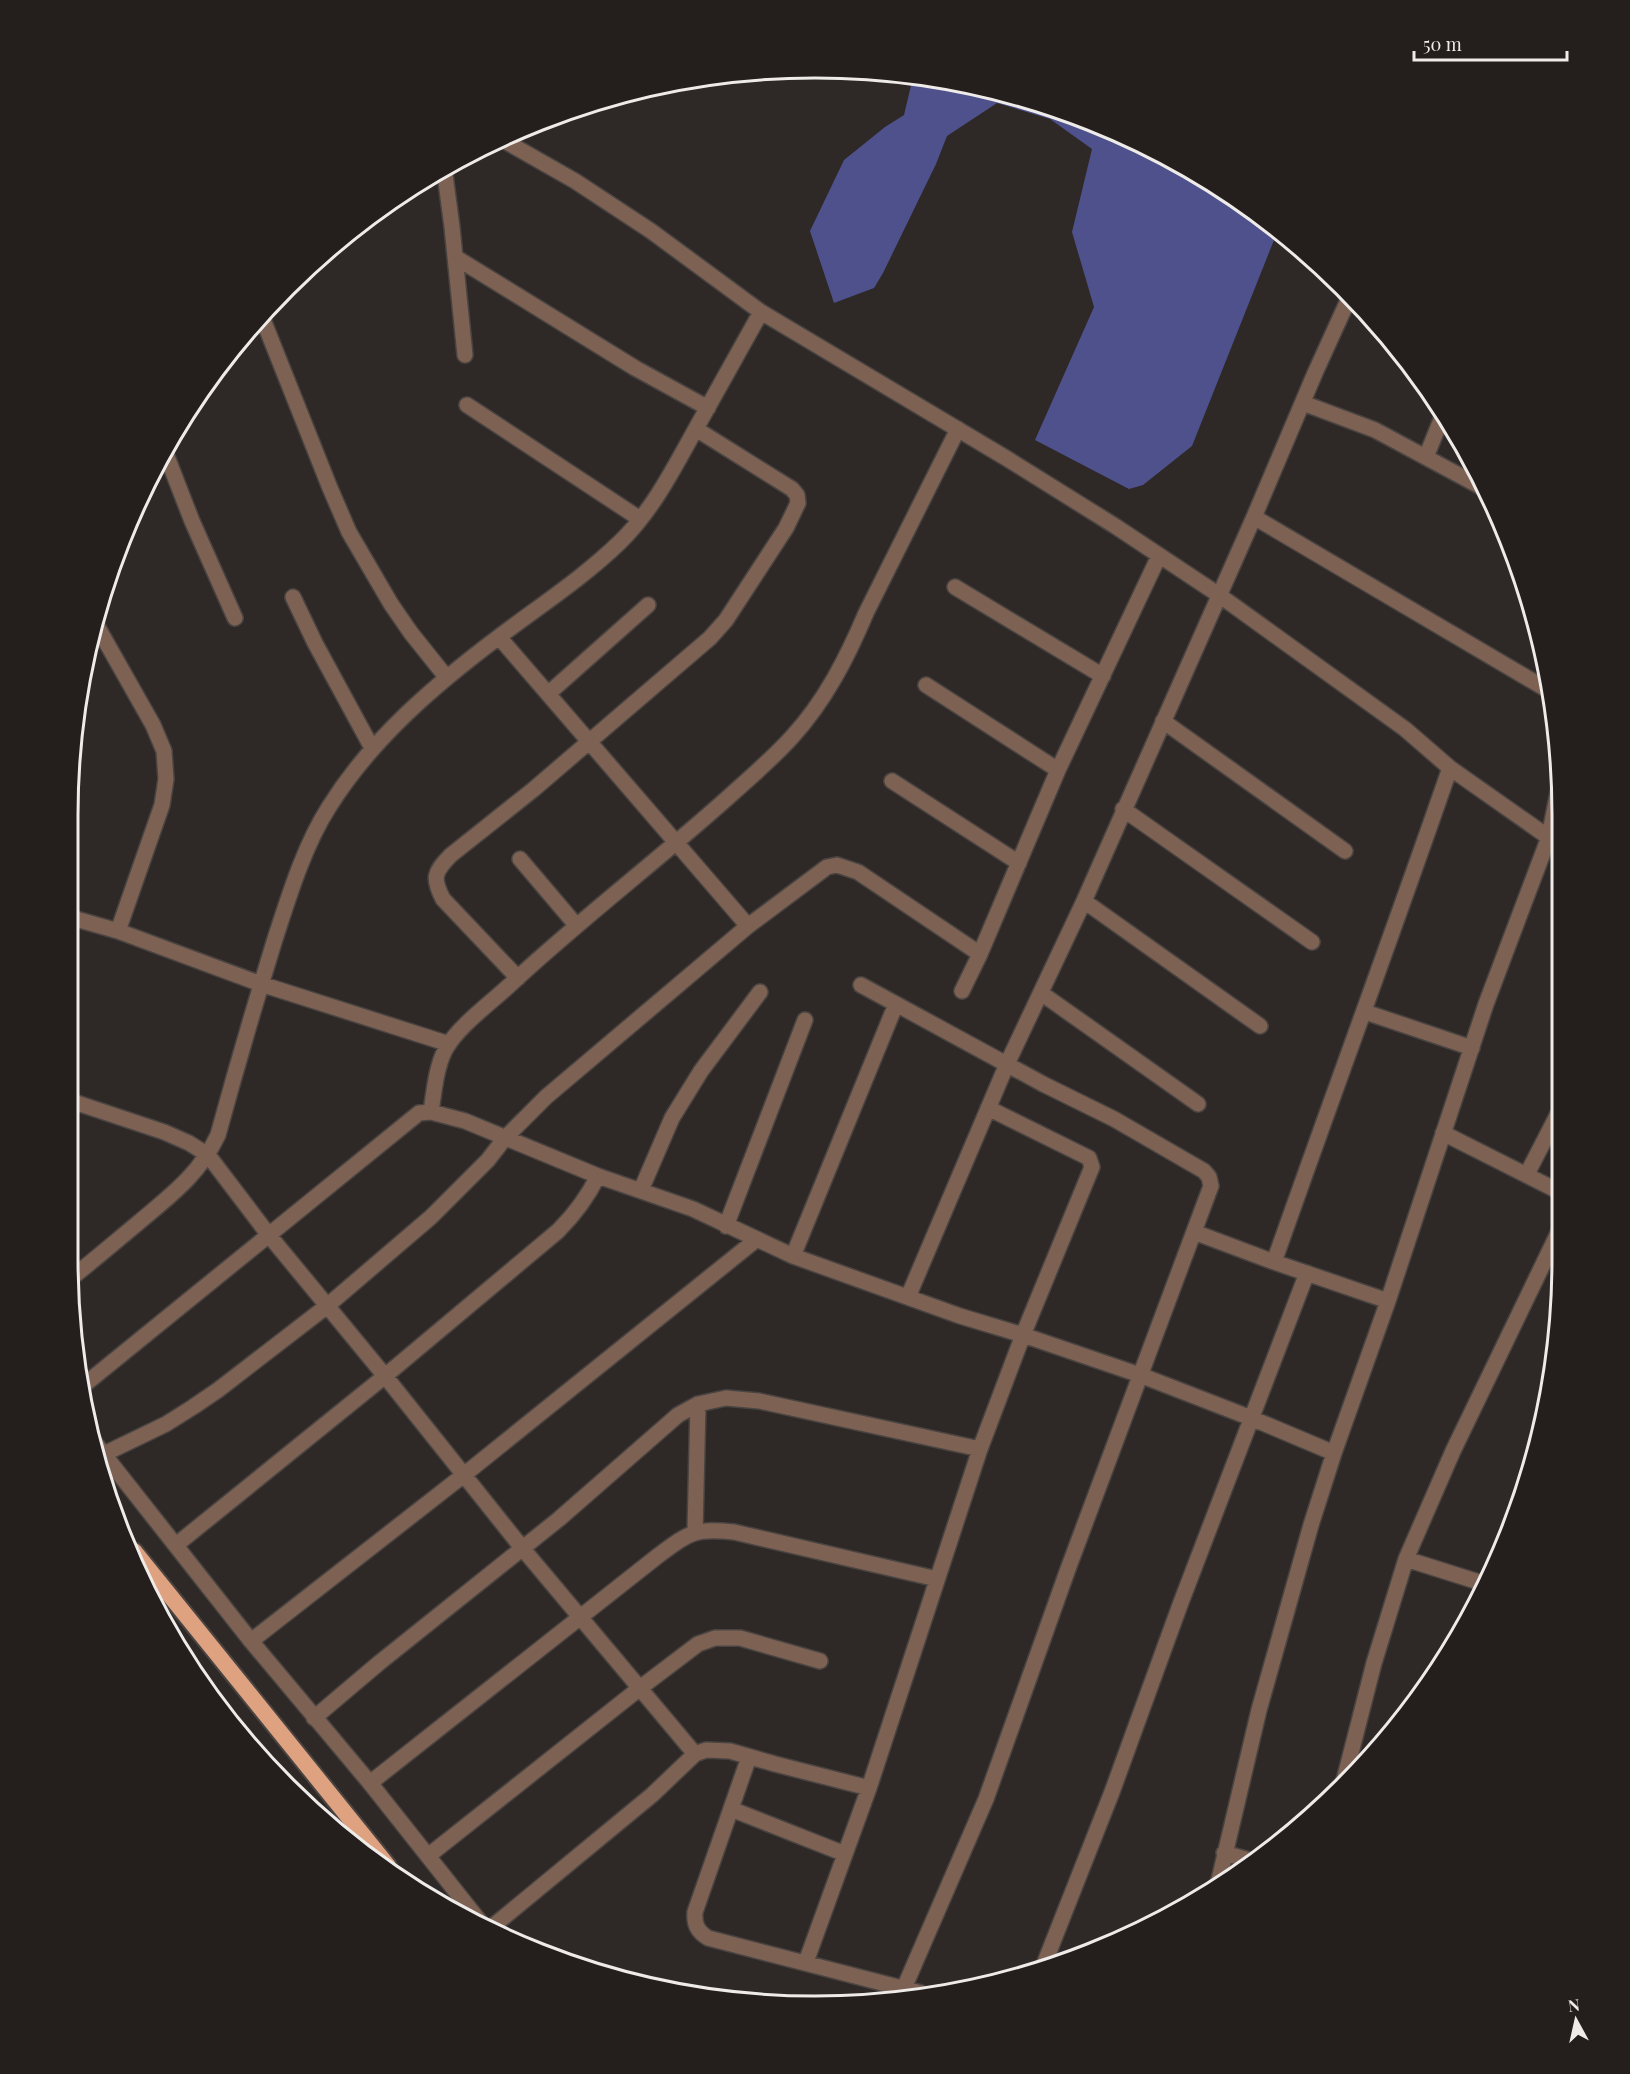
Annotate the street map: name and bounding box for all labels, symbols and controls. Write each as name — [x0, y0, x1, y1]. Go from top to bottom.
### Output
scale bar — [1414, 24, 1567, 62]
text: 50 m — [1423, 32, 1462, 56]
north arrow — [1546, 1990, 1606, 2050]
text: N — [1567, 1993, 1581, 2016]

